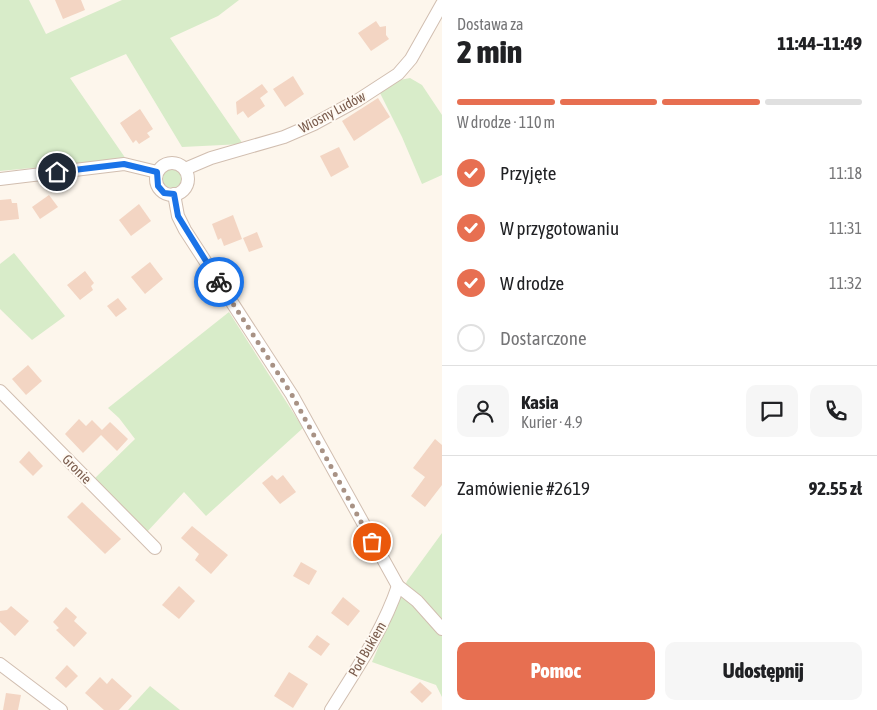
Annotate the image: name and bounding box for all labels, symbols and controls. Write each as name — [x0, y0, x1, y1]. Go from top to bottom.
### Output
text: Dostawa za — [457, 15, 523, 33]
text: 11:44–11:49 — [777, 32, 862, 54]
text: 2 min — [457, 33, 522, 70]
street label: Wiosny Ludów — [296, 88, 369, 136]
text: W drodze · 110 m — [457, 113, 555, 131]
pin — [36, 151, 78, 193]
icon: home — [43, 158, 71, 186]
icon: check — [457, 159, 485, 187]
text: Przyjęte — [500, 162, 557, 184]
text: 11:18 — [829, 164, 862, 182]
icon: check — [457, 214, 485, 242]
text: W przygotowaniu — [500, 217, 619, 239]
text: 11:31 — [829, 219, 862, 237]
courier — [194, 257, 244, 307]
icon: bike — [205, 268, 233, 296]
icon: check — [457, 269, 485, 297]
text: W drodze — [500, 272, 564, 294]
text: 11:32 — [829, 274, 862, 292]
text: Dostarczone — [500, 327, 587, 349]
button: person — [457, 385, 509, 437]
button: chat — [746, 385, 798, 437]
button: phone — [810, 385, 862, 437]
text: Kasia — [521, 391, 559, 413]
text: Kurier · 4.9 — [521, 413, 583, 431]
street label: Gronie — [59, 451, 95, 487]
text: Zamówienie #2619 — [457, 477, 590, 499]
text: 92.55 zł — [808, 477, 862, 499]
pin — [351, 521, 393, 563]
icon: bag — [358, 528, 386, 556]
street label: Pod Bukiem — [345, 619, 389, 679]
button: Pomoc — [457, 642, 655, 700]
button: Udostępnij — [665, 642, 862, 700]

